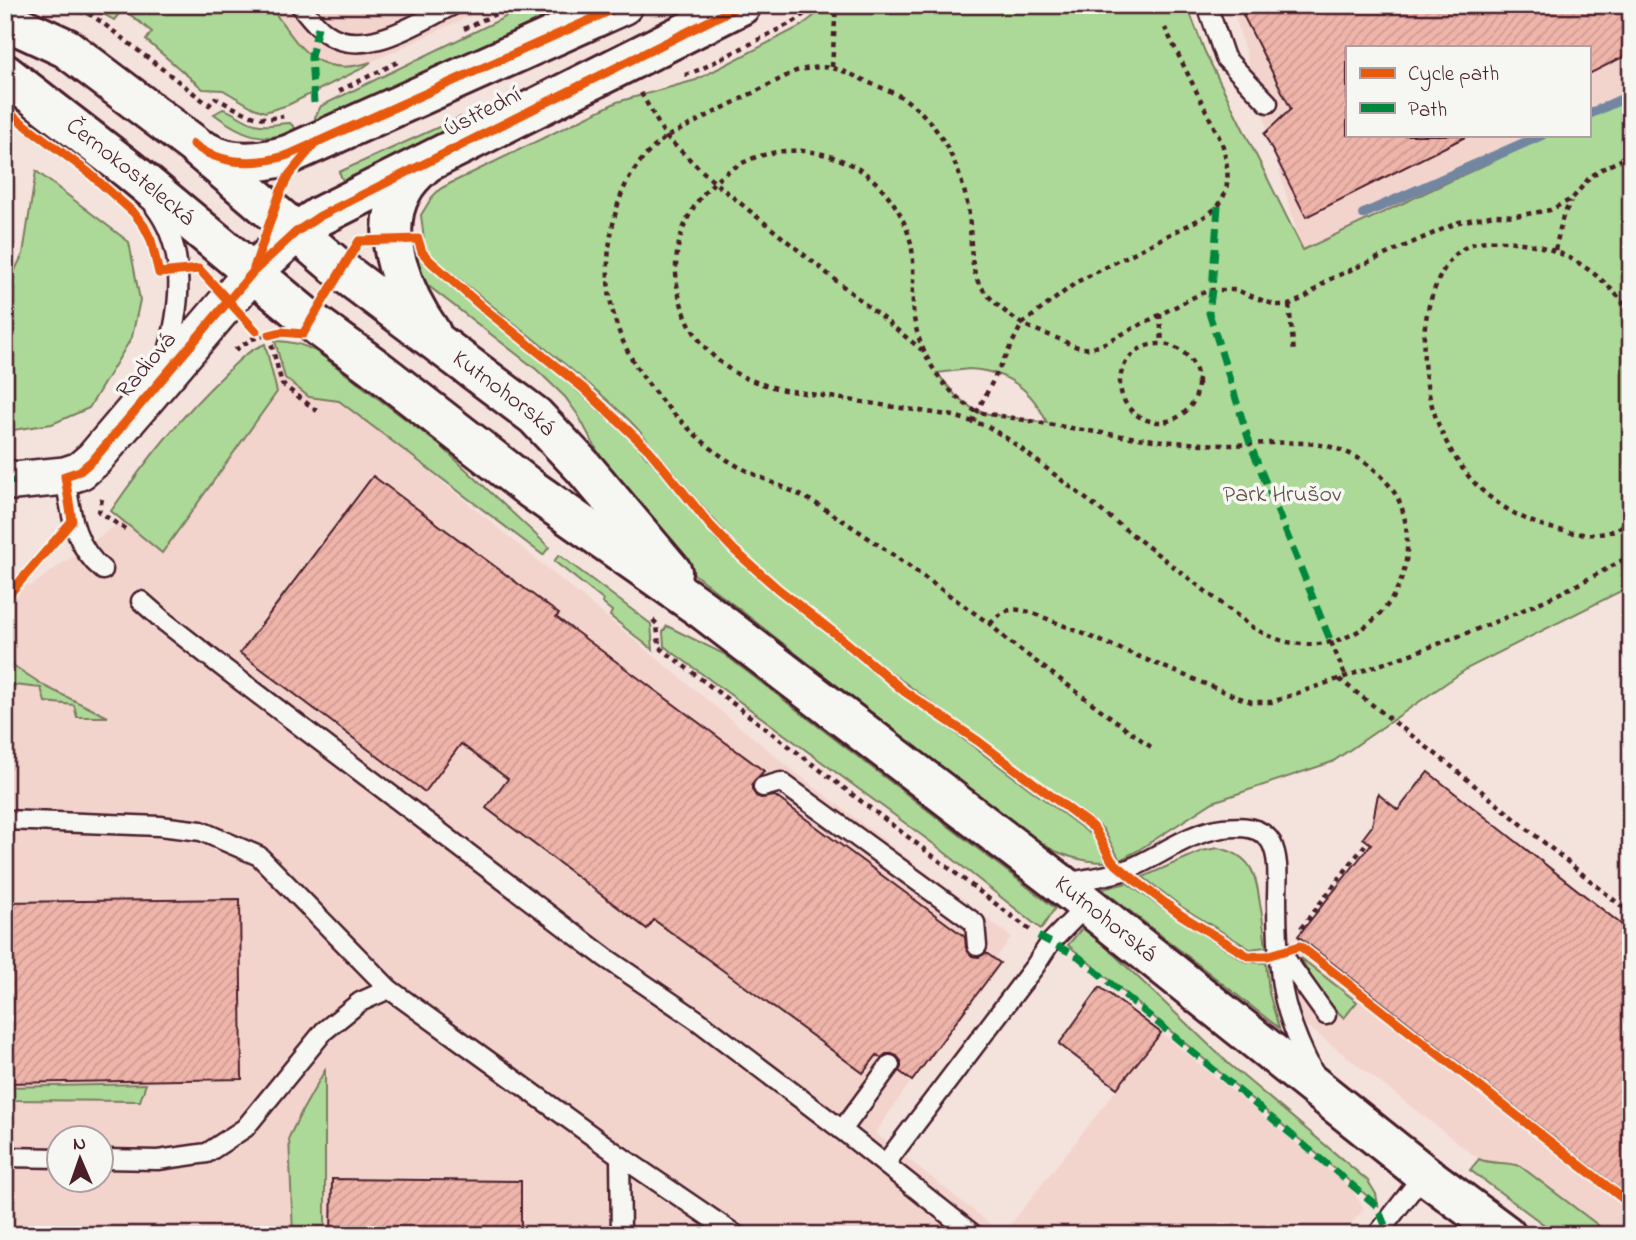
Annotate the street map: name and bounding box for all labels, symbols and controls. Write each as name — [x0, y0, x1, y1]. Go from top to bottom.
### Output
legend — [1346, 46, 1590, 136]
text: Cycle path — [1408, 60, 1499, 92]
street label: Ústřední — [438, 79, 528, 147]
text: Path — [1408, 96, 1447, 126]
street label: Černokostelecká — [58, 109, 202, 235]
street label: Radiová — [109, 325, 185, 407]
street label: Kutnohorská — [444, 342, 564, 445]
park label: Park Hrušov — [1223, 478, 1342, 513]
street label: Kutnohorská — [1046, 867, 1164, 972]
north arrow — [46, 1124, 116, 1194]
text: N — [73, 1131, 87, 1158]

